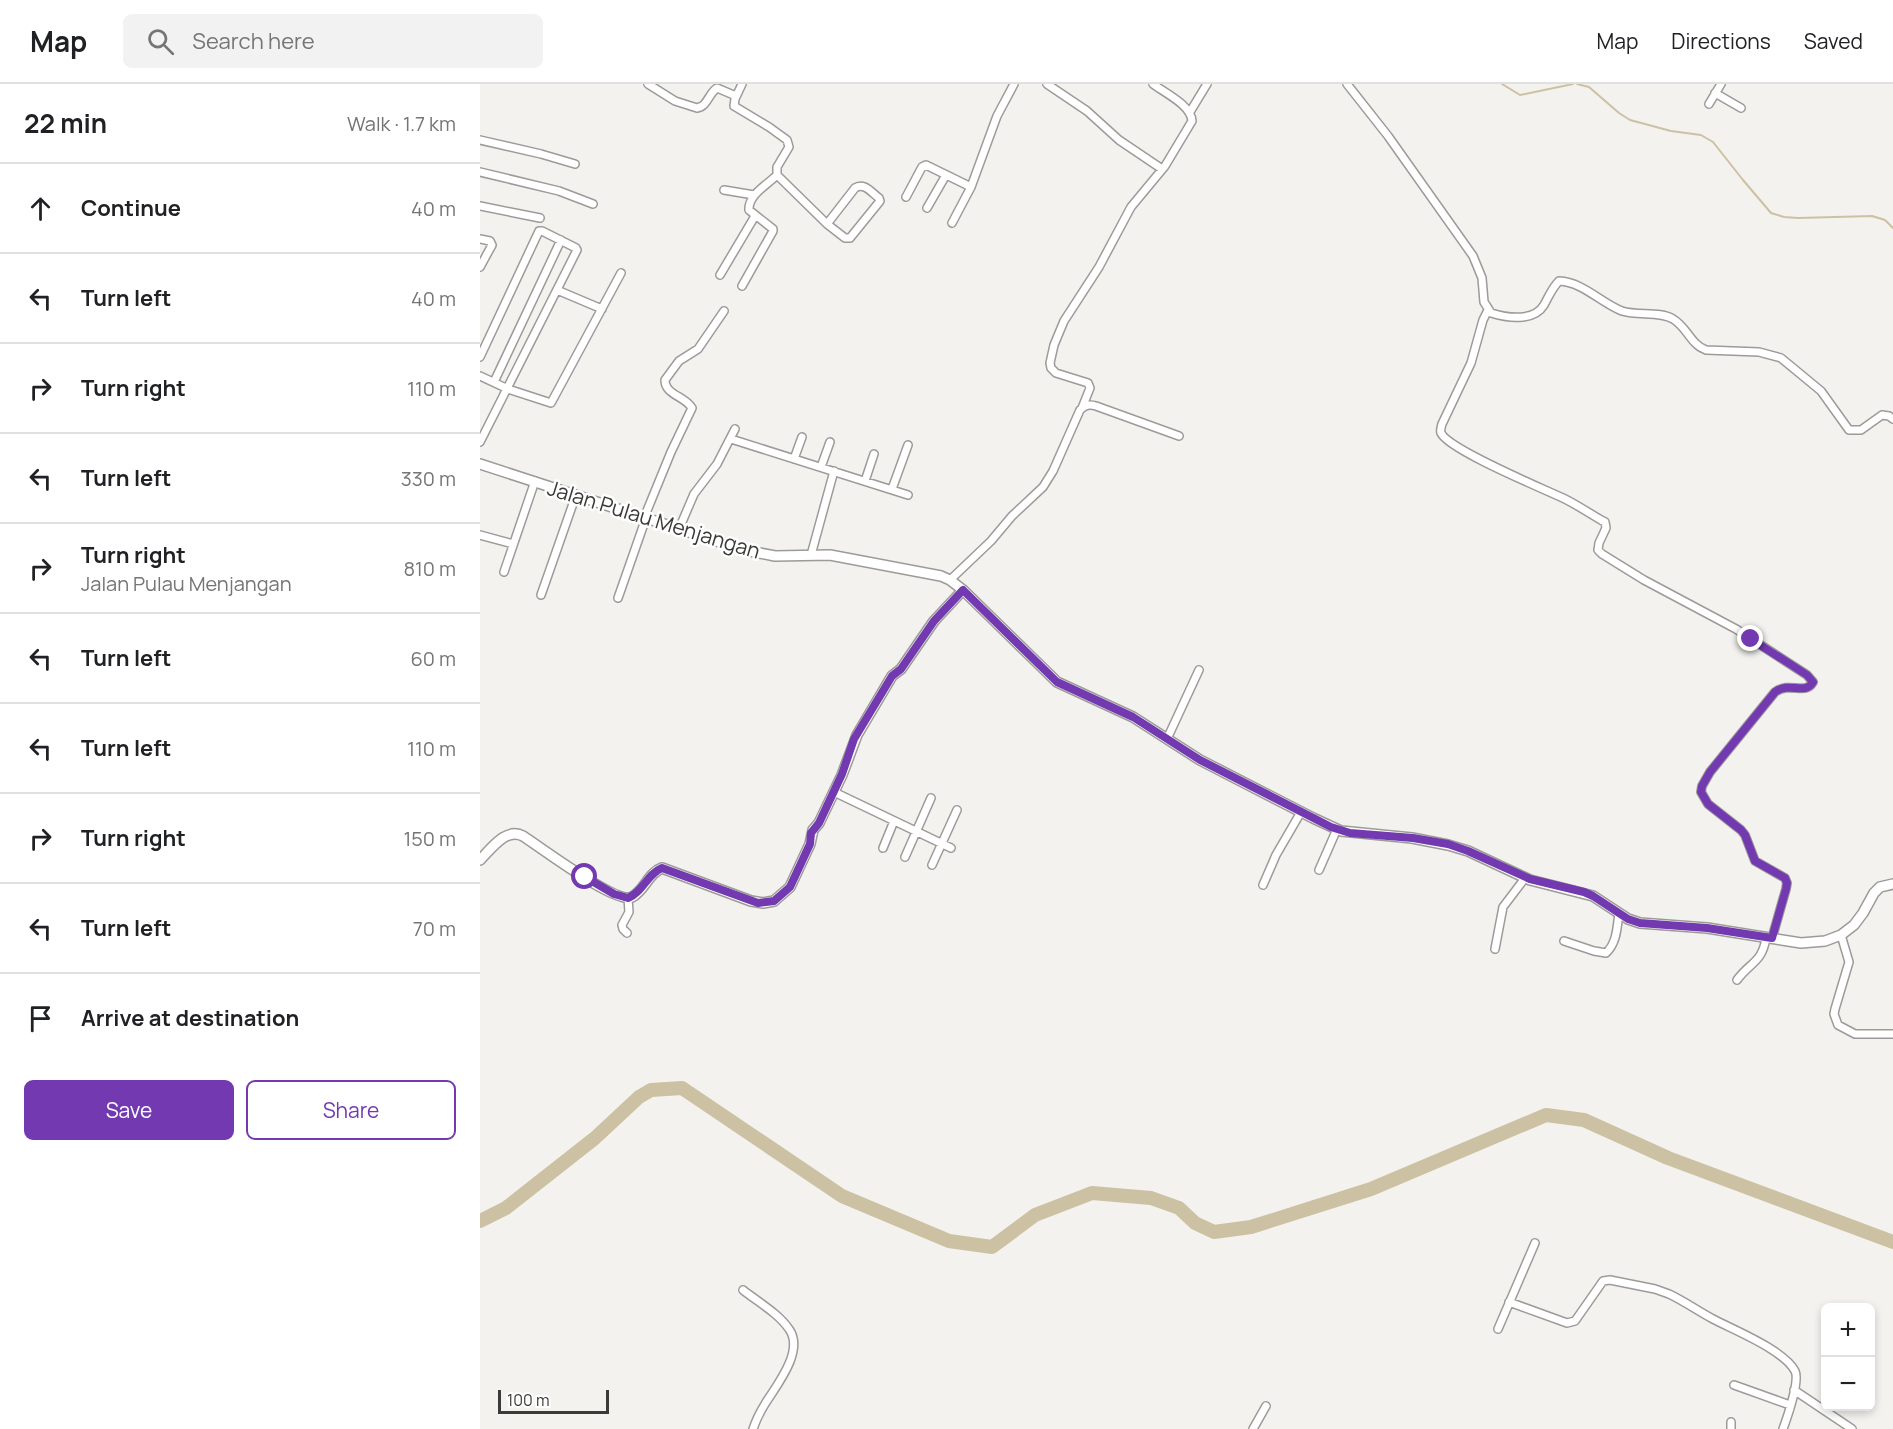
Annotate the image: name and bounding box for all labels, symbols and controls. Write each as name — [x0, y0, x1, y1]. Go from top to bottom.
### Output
search box — [123, 14, 543, 68]
text: Map — [30, 22, 87, 60]
icon: search — [144, 25, 177, 58]
text: Search here — [192, 26, 315, 56]
text: Map — [1597, 27, 1638, 55]
text: Directions — [1671, 27, 1771, 55]
text: Saved — [1804, 27, 1863, 55]
text: 22 min — [24, 105, 107, 141]
text: Walk · 1.7 km — [347, 110, 456, 137]
icon: ahead — [24, 192, 57, 225]
text: Continue — [81, 193, 181, 223]
text: 40 m — [411, 195, 456, 222]
icon: left — [24, 282, 57, 315]
text: Turn left — [81, 283, 171, 313]
text: 40 m — [411, 285, 456, 312]
icon: right — [24, 372, 57, 405]
text: Turn right — [81, 373, 186, 403]
text: 110 m — [407, 375, 456, 402]
icon: left — [24, 462, 57, 495]
text: Turn left — [81, 463, 171, 493]
text: 330 m — [401, 465, 456, 492]
street label: Jalan Pulau Menjangan — [544, 473, 764, 565]
text: Turn right — [81, 540, 186, 570]
icon: right — [24, 552, 57, 585]
text: 810 m — [403, 555, 456, 582]
text: Jalan Pulau Menjangan — [81, 570, 292, 597]
route end — [1737, 625, 1763, 651]
icon: left — [24, 642, 57, 675]
text: Turn left — [81, 643, 171, 673]
text: 60 m — [410, 645, 456, 672]
icon: left — [24, 732, 57, 765]
text: Turn left — [81, 733, 171, 763]
text: 110 m — [407, 735, 456, 762]
icon: right — [24, 822, 57, 855]
text: Turn right — [81, 823, 186, 853]
text: 150 m — [403, 825, 456, 852]
route start — [571, 863, 597, 889]
icon: left — [24, 912, 57, 945]
text: Turn left — [81, 913, 171, 943]
text: 70 m — [413, 915, 456, 942]
icon: arrive — [24, 1002, 57, 1035]
text: Arrive at destination — [81, 1003, 299, 1033]
button: Save — [24, 1080, 234, 1140]
button: Share — [246, 1080, 456, 1140]
map controls — [1821, 1303, 1875, 1411]
button: + — [1821, 1303, 1875, 1357]
button: − — [1821, 1357, 1875, 1411]
scale bar — [498, 1387, 609, 1414]
text: 100 m — [507, 1389, 550, 1411]

